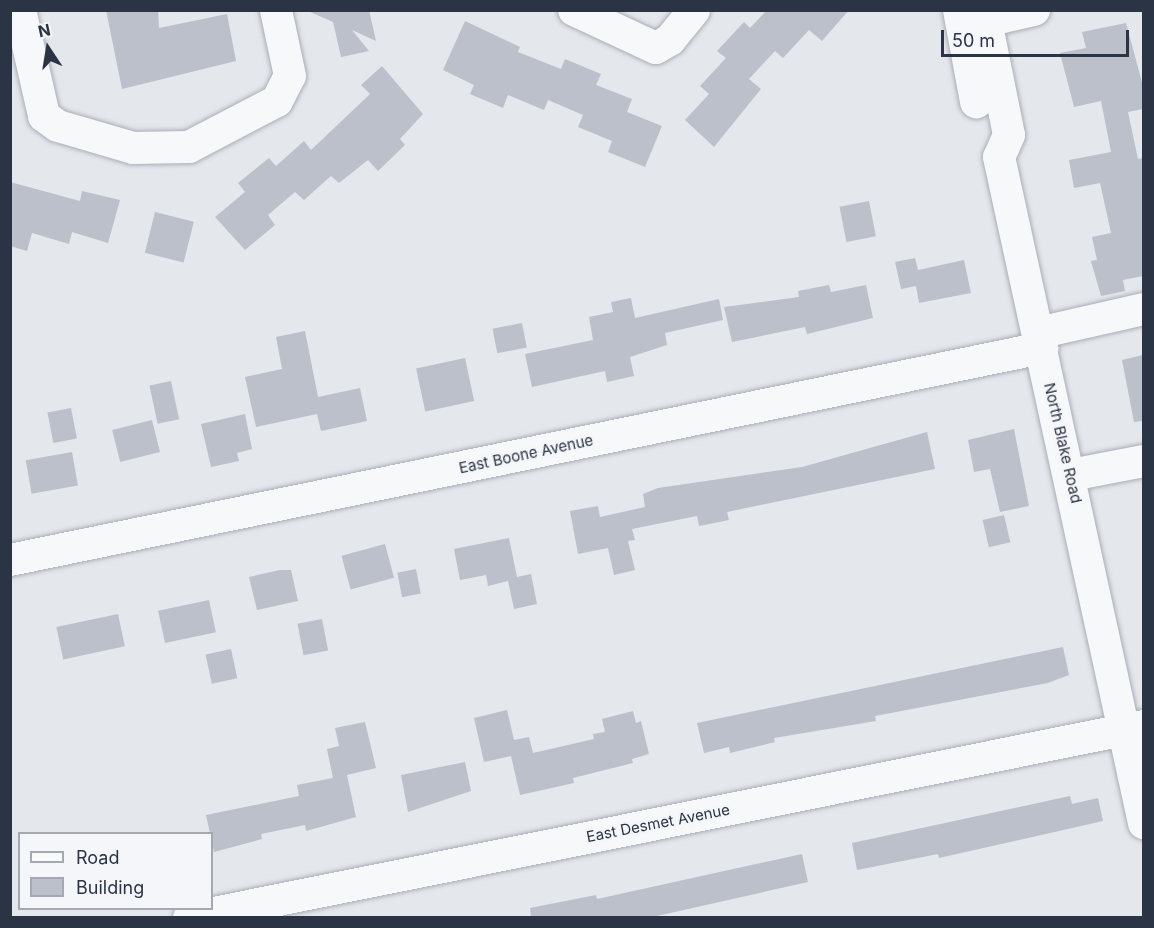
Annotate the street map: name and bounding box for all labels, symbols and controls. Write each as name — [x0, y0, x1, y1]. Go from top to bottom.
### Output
north arrow — [18, 18, 78, 78]
scale bar — [944, 18, 1132, 56]
text: N — [36, 19, 52, 41]
text: 50 m — [952, 30, 995, 51]
street label: North Blake Road — [1040, 381, 1086, 505]
street label: East Boone Avenue — [457, 431, 595, 477]
street label: East Desmet Avenue — [585, 800, 731, 846]
legend — [18, 832, 213, 910]
text: Road — [76, 847, 119, 868]
text: Building — [76, 877, 144, 898]

